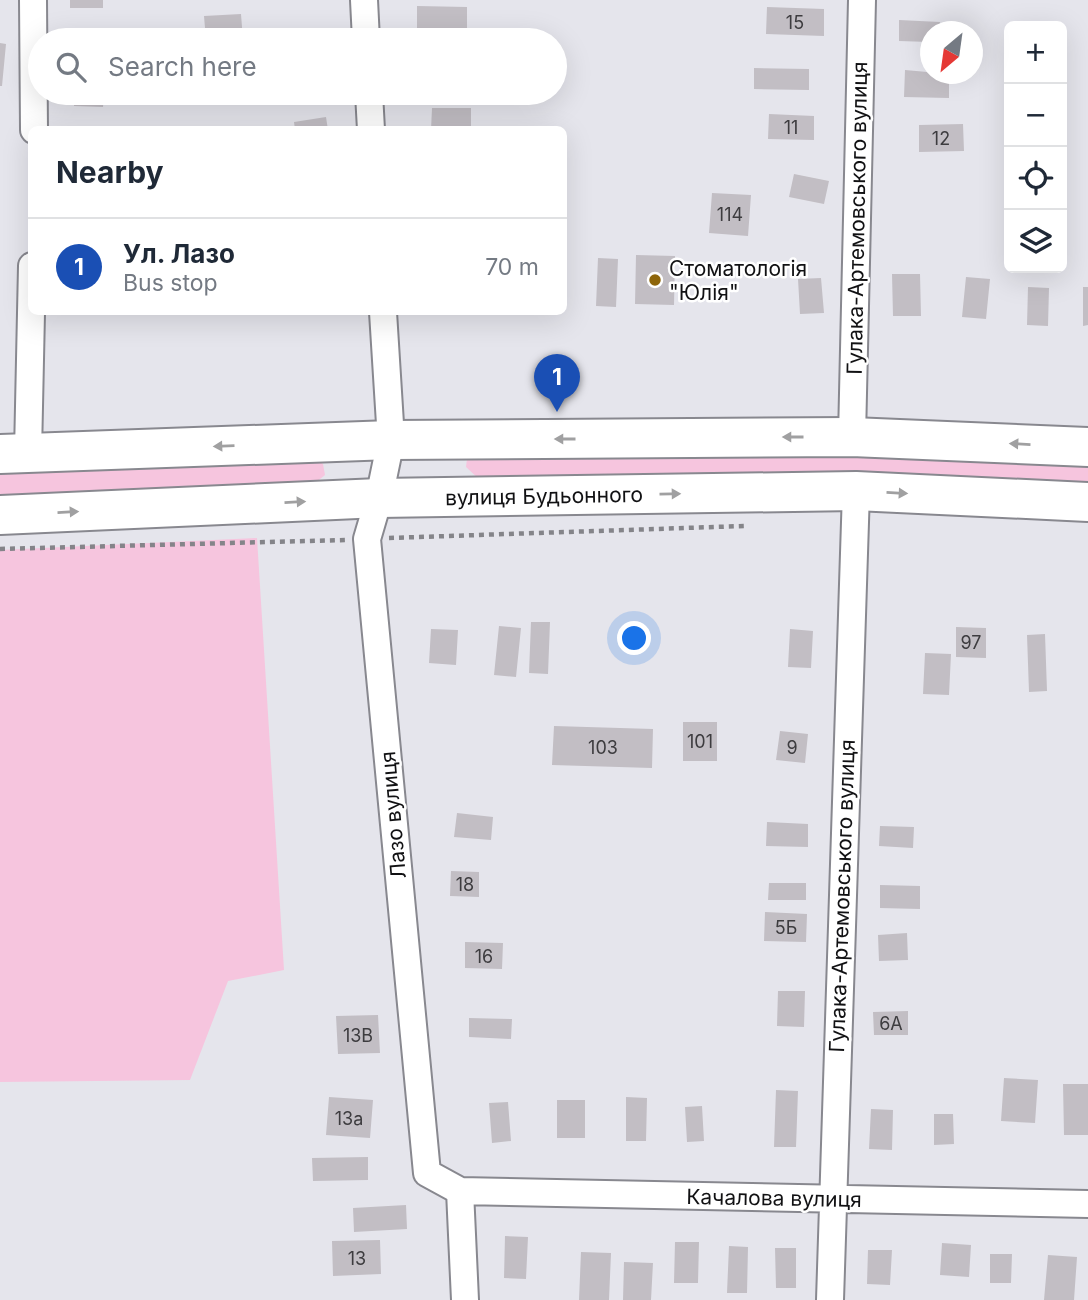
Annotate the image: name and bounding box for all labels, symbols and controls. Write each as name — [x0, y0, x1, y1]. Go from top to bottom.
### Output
house number: 15 — [786, 12, 804, 33]
north arrow — [920, 21, 983, 84]
map controls — [1004, 21, 1067, 273]
button: + — [1004, 21, 1067, 84]
search box — [28, 28, 567, 105]
icon: search — [52, 48, 90, 86]
text: Search here — [108, 51, 257, 82]
street label: Гулака-Артемовського вулиця — [842, 61, 872, 375]
button: − — [1004, 84, 1067, 147]
house number: 11 — [784, 117, 798, 138]
house number: 12 — [932, 128, 950, 149]
button: locate — [1004, 147, 1067, 210]
text: Nearby — [56, 154, 164, 190]
house number: 114 — [717, 204, 743, 225]
button: layers — [1004, 210, 1067, 273]
text: Ул. Лазо — [123, 238, 235, 269]
text: 1 — [74, 253, 84, 281]
text: 70 m — [485, 253, 539, 281]
place label: Стоматологія "Юлія" — [669, 256, 807, 305]
text: Bus stop — [123, 269, 218, 297]
marker: Стоматологія "Юлія" — [647, 272, 663, 288]
pin: 1 — [534, 354, 580, 412]
one-way arrow — [781, 431, 803, 443]
one-way arrow — [554, 433, 576, 445]
one-way arrow — [1009, 438, 1031, 449]
one-way arrow — [213, 440, 235, 451]
street label: вулиця Будьонного — [445, 482, 643, 510]
one-way arrow — [659, 488, 681, 500]
one-way arrow — [887, 488, 909, 499]
one-way arrow — [285, 496, 307, 507]
one-way arrow — [57, 506, 79, 517]
your location — [617, 621, 651, 655]
house number: 97 — [961, 632, 982, 653]
house number: 101 — [687, 731, 713, 752]
house number: 103 — [588, 737, 618, 758]
house number: 9 — [786, 737, 798, 758]
street label: Гулака-Артемовського вулиця — [824, 739, 860, 1053]
street label: Лазо вулиця — [375, 750, 411, 880]
house number: 18 — [456, 874, 474, 895]
house number: 5Б — [775, 917, 797, 938]
house number: 16 — [475, 946, 493, 967]
house number: 6А — [879, 1013, 903, 1034]
house number: 13В — [343, 1025, 373, 1046]
house number: 13а — [335, 1108, 363, 1129]
street label: Качалова вулиця — [686, 1184, 862, 1212]
house number: 13 — [348, 1248, 366, 1269]

